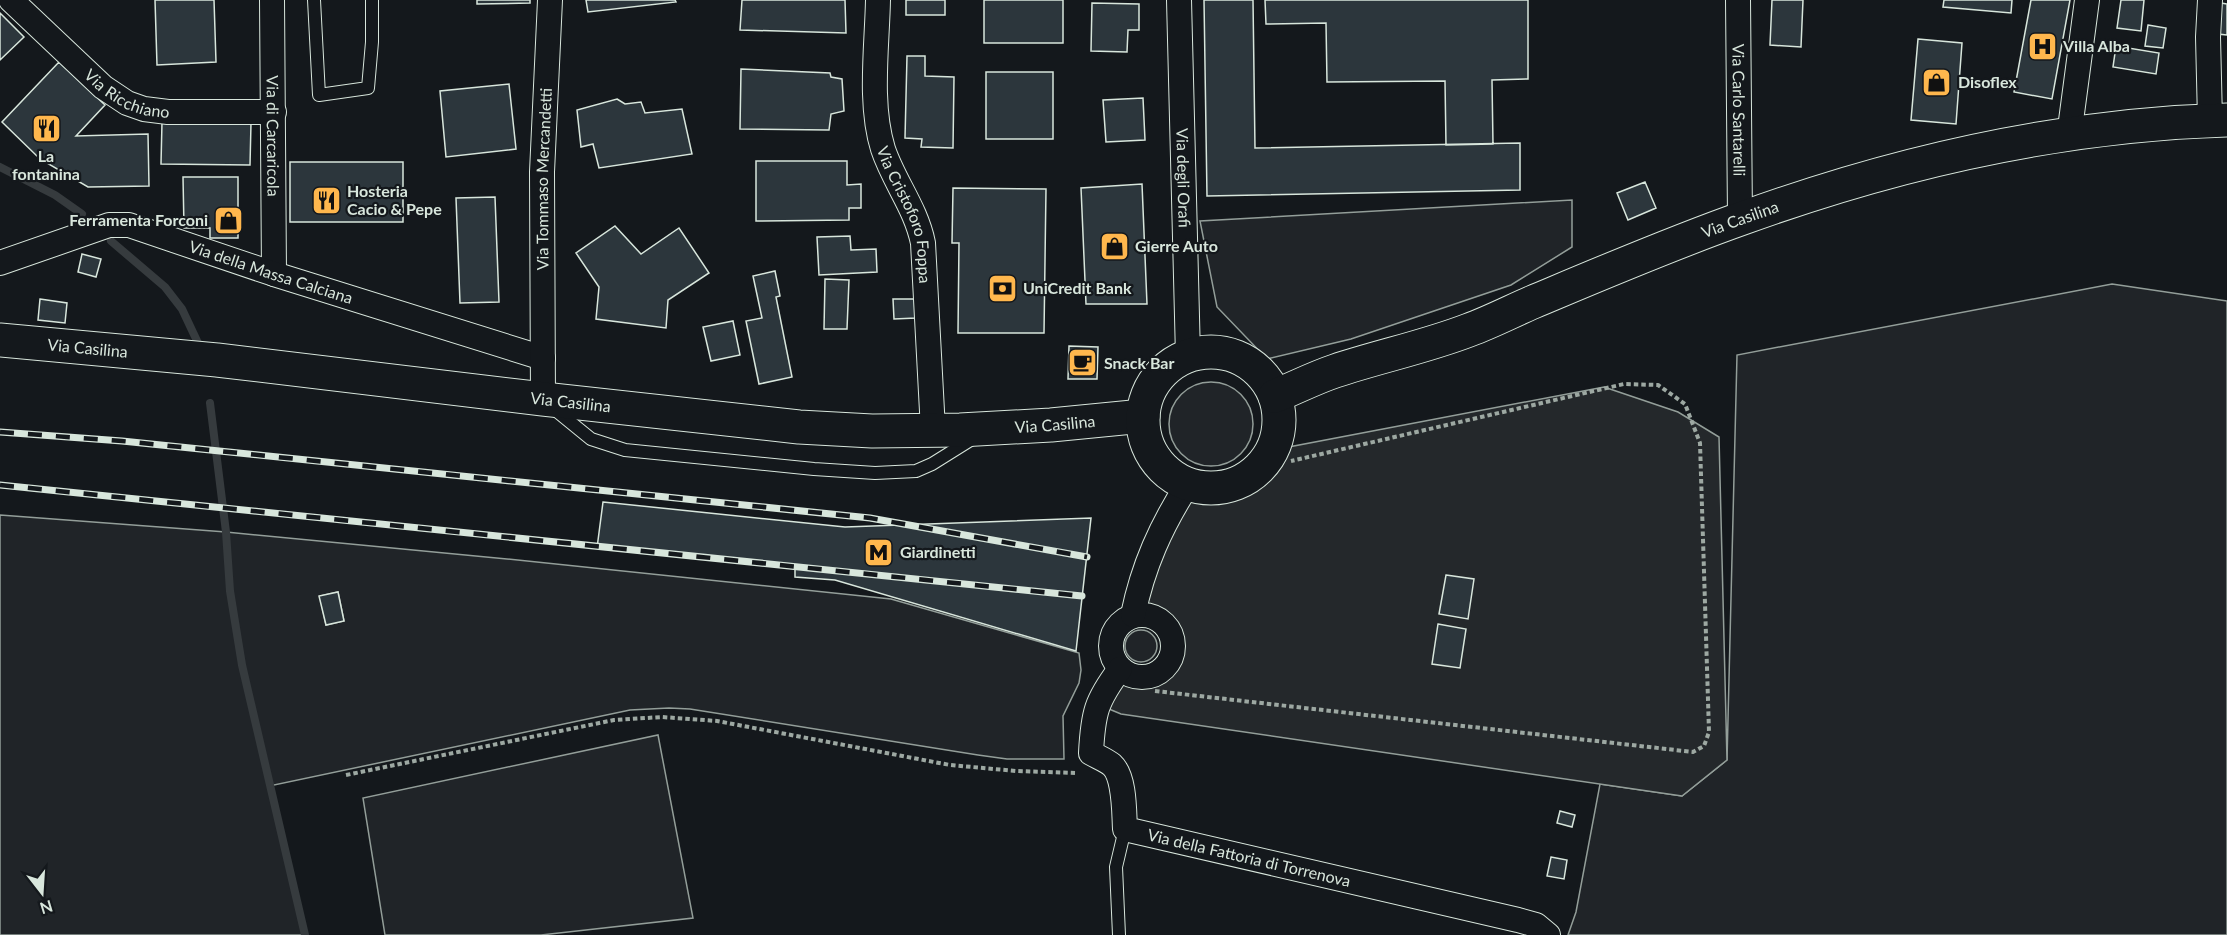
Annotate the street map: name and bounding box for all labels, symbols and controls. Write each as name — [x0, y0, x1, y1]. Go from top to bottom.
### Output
hospital icon: Villa Alba — [2026, 30, 2058, 62]
place label: Villa Alba — [2062, 36, 2130, 55]
street label: Via Carlo Santarelli — [1729, 44, 1750, 176]
street label: Via Ricchiano — [81, 65, 171, 121]
shop icon: Disoflex — [1921, 66, 1953, 98]
place label: Disoflex — [1958, 72, 2017, 91]
street label: Via di Carcaricola — [264, 75, 283, 197]
street label: Via Tommaso Mercandetti — [532, 87, 555, 270]
restaurant icon: La fontanina — [30, 112, 62, 144]
street label: Via degli Orafi — [1173, 128, 1195, 228]
street label: Via Cristoforo Foppa — [874, 143, 935, 284]
place label: La fontanina — [12, 146, 80, 183]
place label: Hosteria Cacio & Pepe — [347, 181, 442, 218]
restaurant icon: Hosteria Cacio & Pepe — [310, 184, 342, 216]
street label: Via Casilina — [1699, 196, 1781, 241]
shop icon: Ferramenta Forconi — [213, 204, 245, 236]
place label: Ferramenta Forconi — [69, 210, 208, 229]
shop icon: Gierre Auto — [1098, 230, 1130, 262]
street label: Via della Massa Calciana — [187, 236, 355, 307]
place label: Gierre Auto — [1135, 236, 1218, 255]
bank icon: UniCredit Bank — [986, 272, 1018, 304]
place label: UniCredit Bank — [1023, 278, 1132, 297]
street label: Via Casilina — [47, 334, 129, 361]
cafe icon: Snack Bar — [1067, 347, 1099, 379]
place label: Snack Bar — [1104, 353, 1174, 372]
street label: Via Casilina — [529, 388, 612, 415]
street label: Via Casilina — [1014, 411, 1096, 436]
metro station icon: Giardinetti — [863, 536, 895, 568]
place label: Giardinetti — [900, 542, 976, 561]
street label: Via della Fattoria di Torrenova — [1146, 825, 1353, 890]
north arrow — [12, 863, 72, 923]
text: N — [38, 897, 55, 919]

